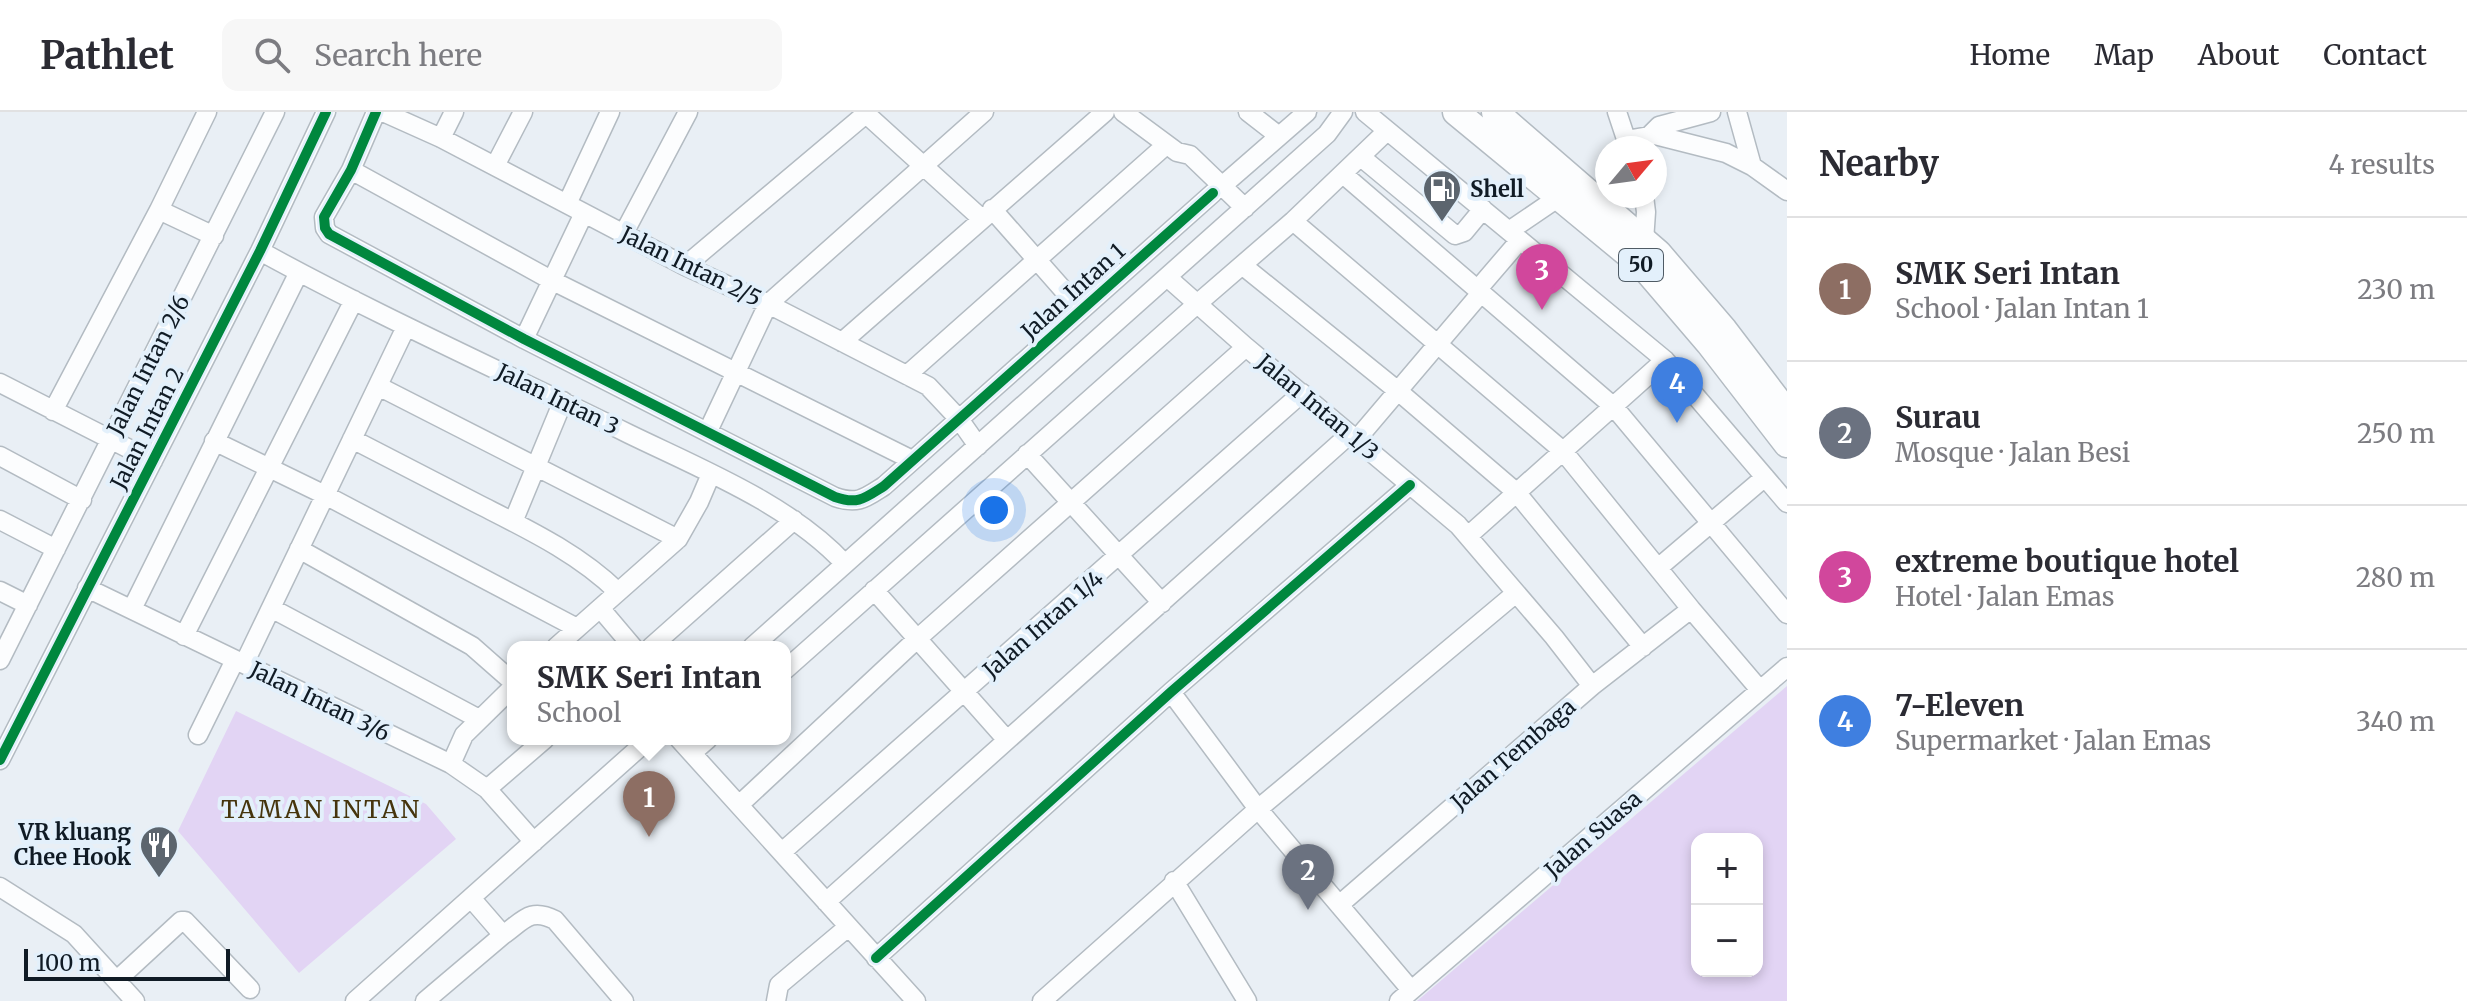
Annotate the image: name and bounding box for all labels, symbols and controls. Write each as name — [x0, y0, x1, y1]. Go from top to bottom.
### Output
search box — [222, 19, 782, 91]
text: Pathlet — [40, 32, 174, 79]
icon: search — [250, 33, 294, 77]
text: Search here — [314, 36, 482, 74]
text: Home — [1969, 37, 2050, 73]
text: Map — [2094, 37, 2154, 73]
text: About — [2198, 37, 2279, 73]
text: Contact — [2323, 37, 2427, 73]
north arrow — [1595, 136, 1667, 208]
text: Nearby — [1819, 143, 1939, 185]
text: 4 results — [2328, 148, 2435, 181]
fuel station icon: Shell — [1421, 168, 1463, 223]
place label: Shell — [1470, 175, 1524, 203]
street label: Jalan Intan 2/5 — [615, 219, 766, 312]
street label: Jalan Intan 1 — [1015, 237, 1131, 346]
pin: 3 — [1516, 244, 1568, 310]
road number: 50 — [1619, 249, 1663, 281]
text: SMK Seri Intan — [1895, 254, 2120, 292]
text: 1 — [1839, 273, 1851, 306]
text: 230 m — [2357, 273, 2435, 306]
street label: Jalan Intan 2/6 — [101, 291, 195, 439]
text: School · Jalan Intan 1 — [1895, 292, 2149, 325]
street label: Jalan Intan 1/3 — [1251, 347, 1385, 466]
street label: Jalan Intan 3 — [491, 357, 624, 441]
pin: 4 — [1651, 357, 1703, 423]
street label: Jalan Intan 2 — [105, 363, 189, 493]
text: Surau — [1895, 398, 1981, 436]
text: 2 — [1837, 417, 1853, 450]
text: 250 m — [2357, 417, 2435, 450]
text: Mosque · Jalan Besi — [1895, 436, 2130, 469]
your location — [974, 490, 1014, 530]
text: extreme boutique hotel — [1895, 542, 2239, 580]
text: 3 — [1838, 561, 1852, 594]
text: 280 m — [2356, 561, 2435, 594]
street label: Jalan Intan 1/4 — [976, 564, 1109, 685]
text: Hotel · Jalan Emas — [1895, 580, 2115, 613]
popup — [507, 641, 791, 745]
street label: Jalan Intan 3/6 — [244, 655, 395, 747]
text: SMK Seri Intan — [537, 658, 761, 696]
text: 7-Eleven — [1895, 686, 2024, 724]
street label: Jalan Tembaga — [1444, 692, 1581, 816]
text: School — [537, 696, 621, 729]
text: 4 — [1837, 705, 1853, 738]
text: 340 m — [2356, 705, 2435, 738]
text: Supermarket · Jalan Emas — [1895, 724, 2211, 757]
pin: 1 — [623, 771, 675, 837]
street label: Jalan Suasa — [1538, 784, 1647, 884]
district label: TAMAN INTAN — [221, 794, 421, 825]
place label: VR kluang Chee Hook — [14, 818, 132, 871]
restaurant icon: VR kluang Chee Hook — [138, 824, 180, 879]
map controls — [1691, 833, 1763, 977]
button: + — [1691, 833, 1763, 905]
pin: 2 — [1282, 844, 1334, 910]
button: − — [1691, 905, 1763, 977]
scale bar — [24, 945, 230, 981]
text: 100 m — [36, 949, 101, 977]

